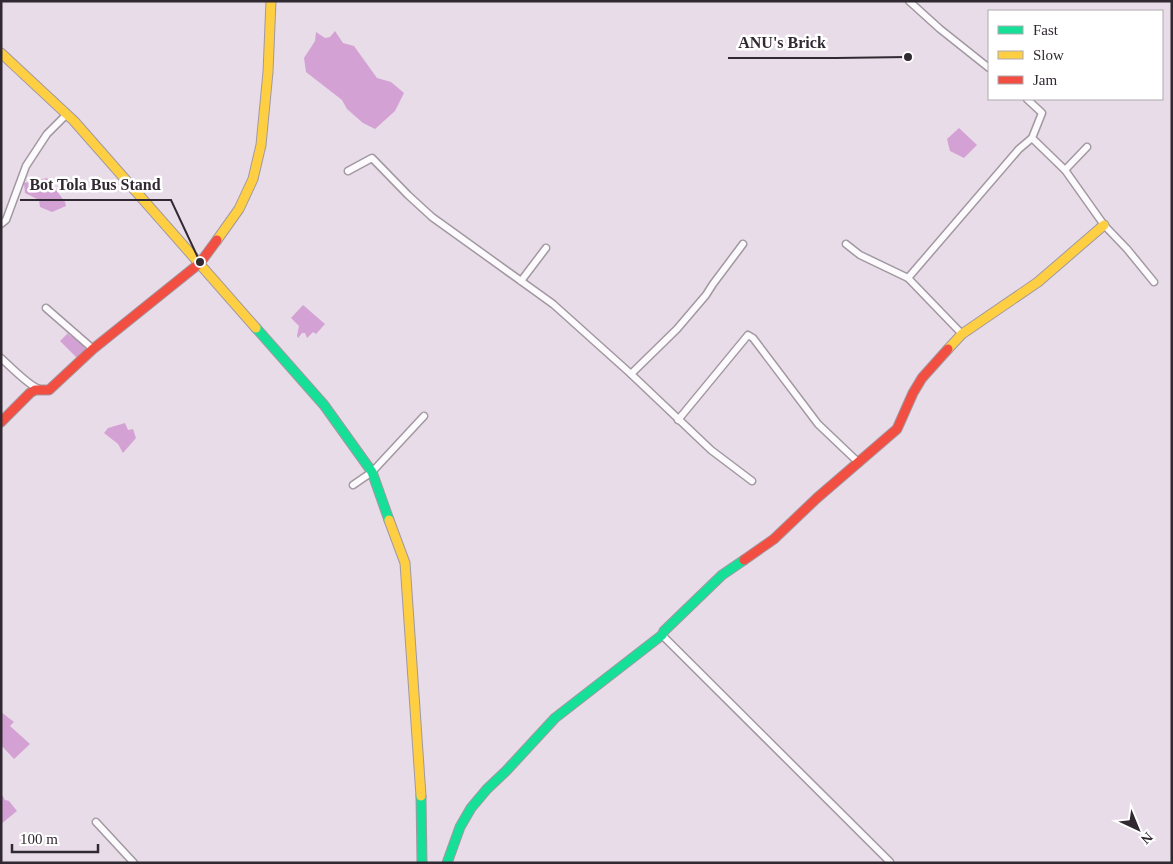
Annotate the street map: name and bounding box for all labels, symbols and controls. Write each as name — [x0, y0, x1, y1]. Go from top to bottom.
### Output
legend — [988, 10, 1163, 100]
text: Fast — [1033, 22, 1059, 38]
callout: ANU's Brick — [728, 27, 836, 58]
text: ANU's Brick — [738, 34, 826, 51]
text: Slow — [1033, 47, 1064, 63]
text: Jam — [1033, 72, 1057, 88]
callout: Bot Tola Bus Stand — [20, 169, 171, 200]
text: Bot Tola Bus Stand — [29, 176, 161, 193]
north arrow — [1113, 804, 1163, 854]
scale bar — [12, 822, 99, 854]
text: N — [1138, 829, 1156, 847]
text: 100 m — [20, 831, 58, 847]

